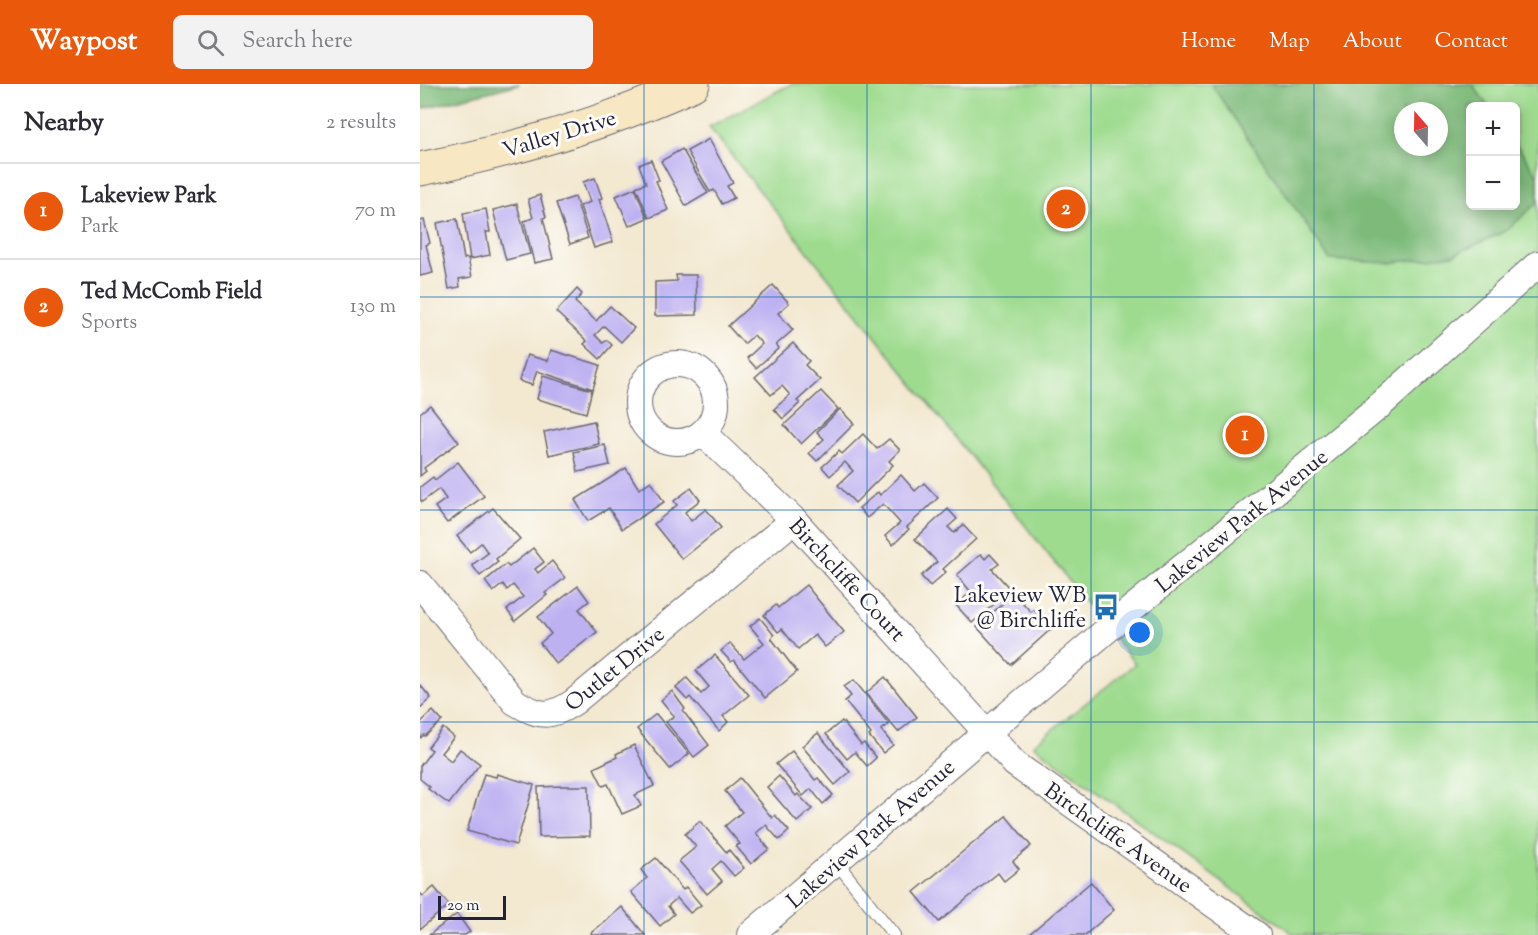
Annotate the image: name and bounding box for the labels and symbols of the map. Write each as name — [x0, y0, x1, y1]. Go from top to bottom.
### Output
north arrow — [1394, 102, 1448, 156]
street label: Valley Drive — [499, 103, 621, 168]
pin: 2 — [1046, 186, 1086, 232]
pin: 1 — [1226, 412, 1264, 458]
street label: Lakeview Park Avenue — [1150, 443, 1336, 602]
street label: Birchcliffe Court — [780, 512, 912, 650]
place label: Lakeview WB @ Birchliffe — [954, 581, 1086, 638]
bus stop icon: Lakeview WB @ Birchliffe — [1091, 592, 1121, 622]
your location — [1125, 618, 1154, 647]
street label: Outlet Drive — [559, 620, 673, 721]
street label: Lakeview Park Avenue — [781, 753, 963, 917]
street label: Birchcliffe Avenue — [1037, 776, 1198, 903]
scale bar — [438, 893, 506, 920]

